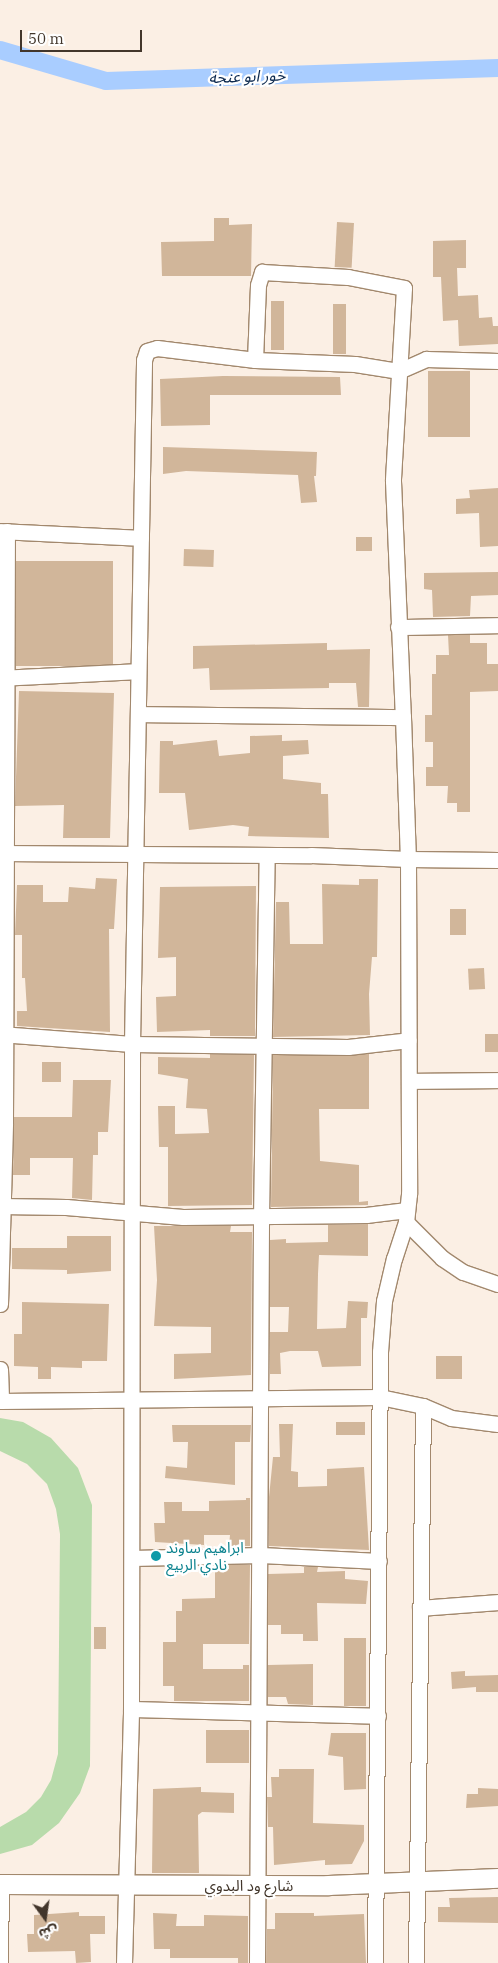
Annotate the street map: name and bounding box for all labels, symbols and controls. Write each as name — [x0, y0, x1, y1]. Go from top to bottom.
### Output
scale bar — [22, 20, 145, 52]
text: 50 m — [28, 29, 64, 48]
water label: خور ابو عنجة — [208, 65, 286, 87]
place label: ابراهيم ساوند نادي الربيع — [166, 1538, 244, 1573]
marker: ابراهيم ساوند نادي الربيع — [150, 1550, 162, 1562]
street label: شارع ود البدوي — [205, 1877, 293, 1895]
north arrow — [20, 1893, 70, 1943]
text: ش — [37, 1922, 60, 1944]

